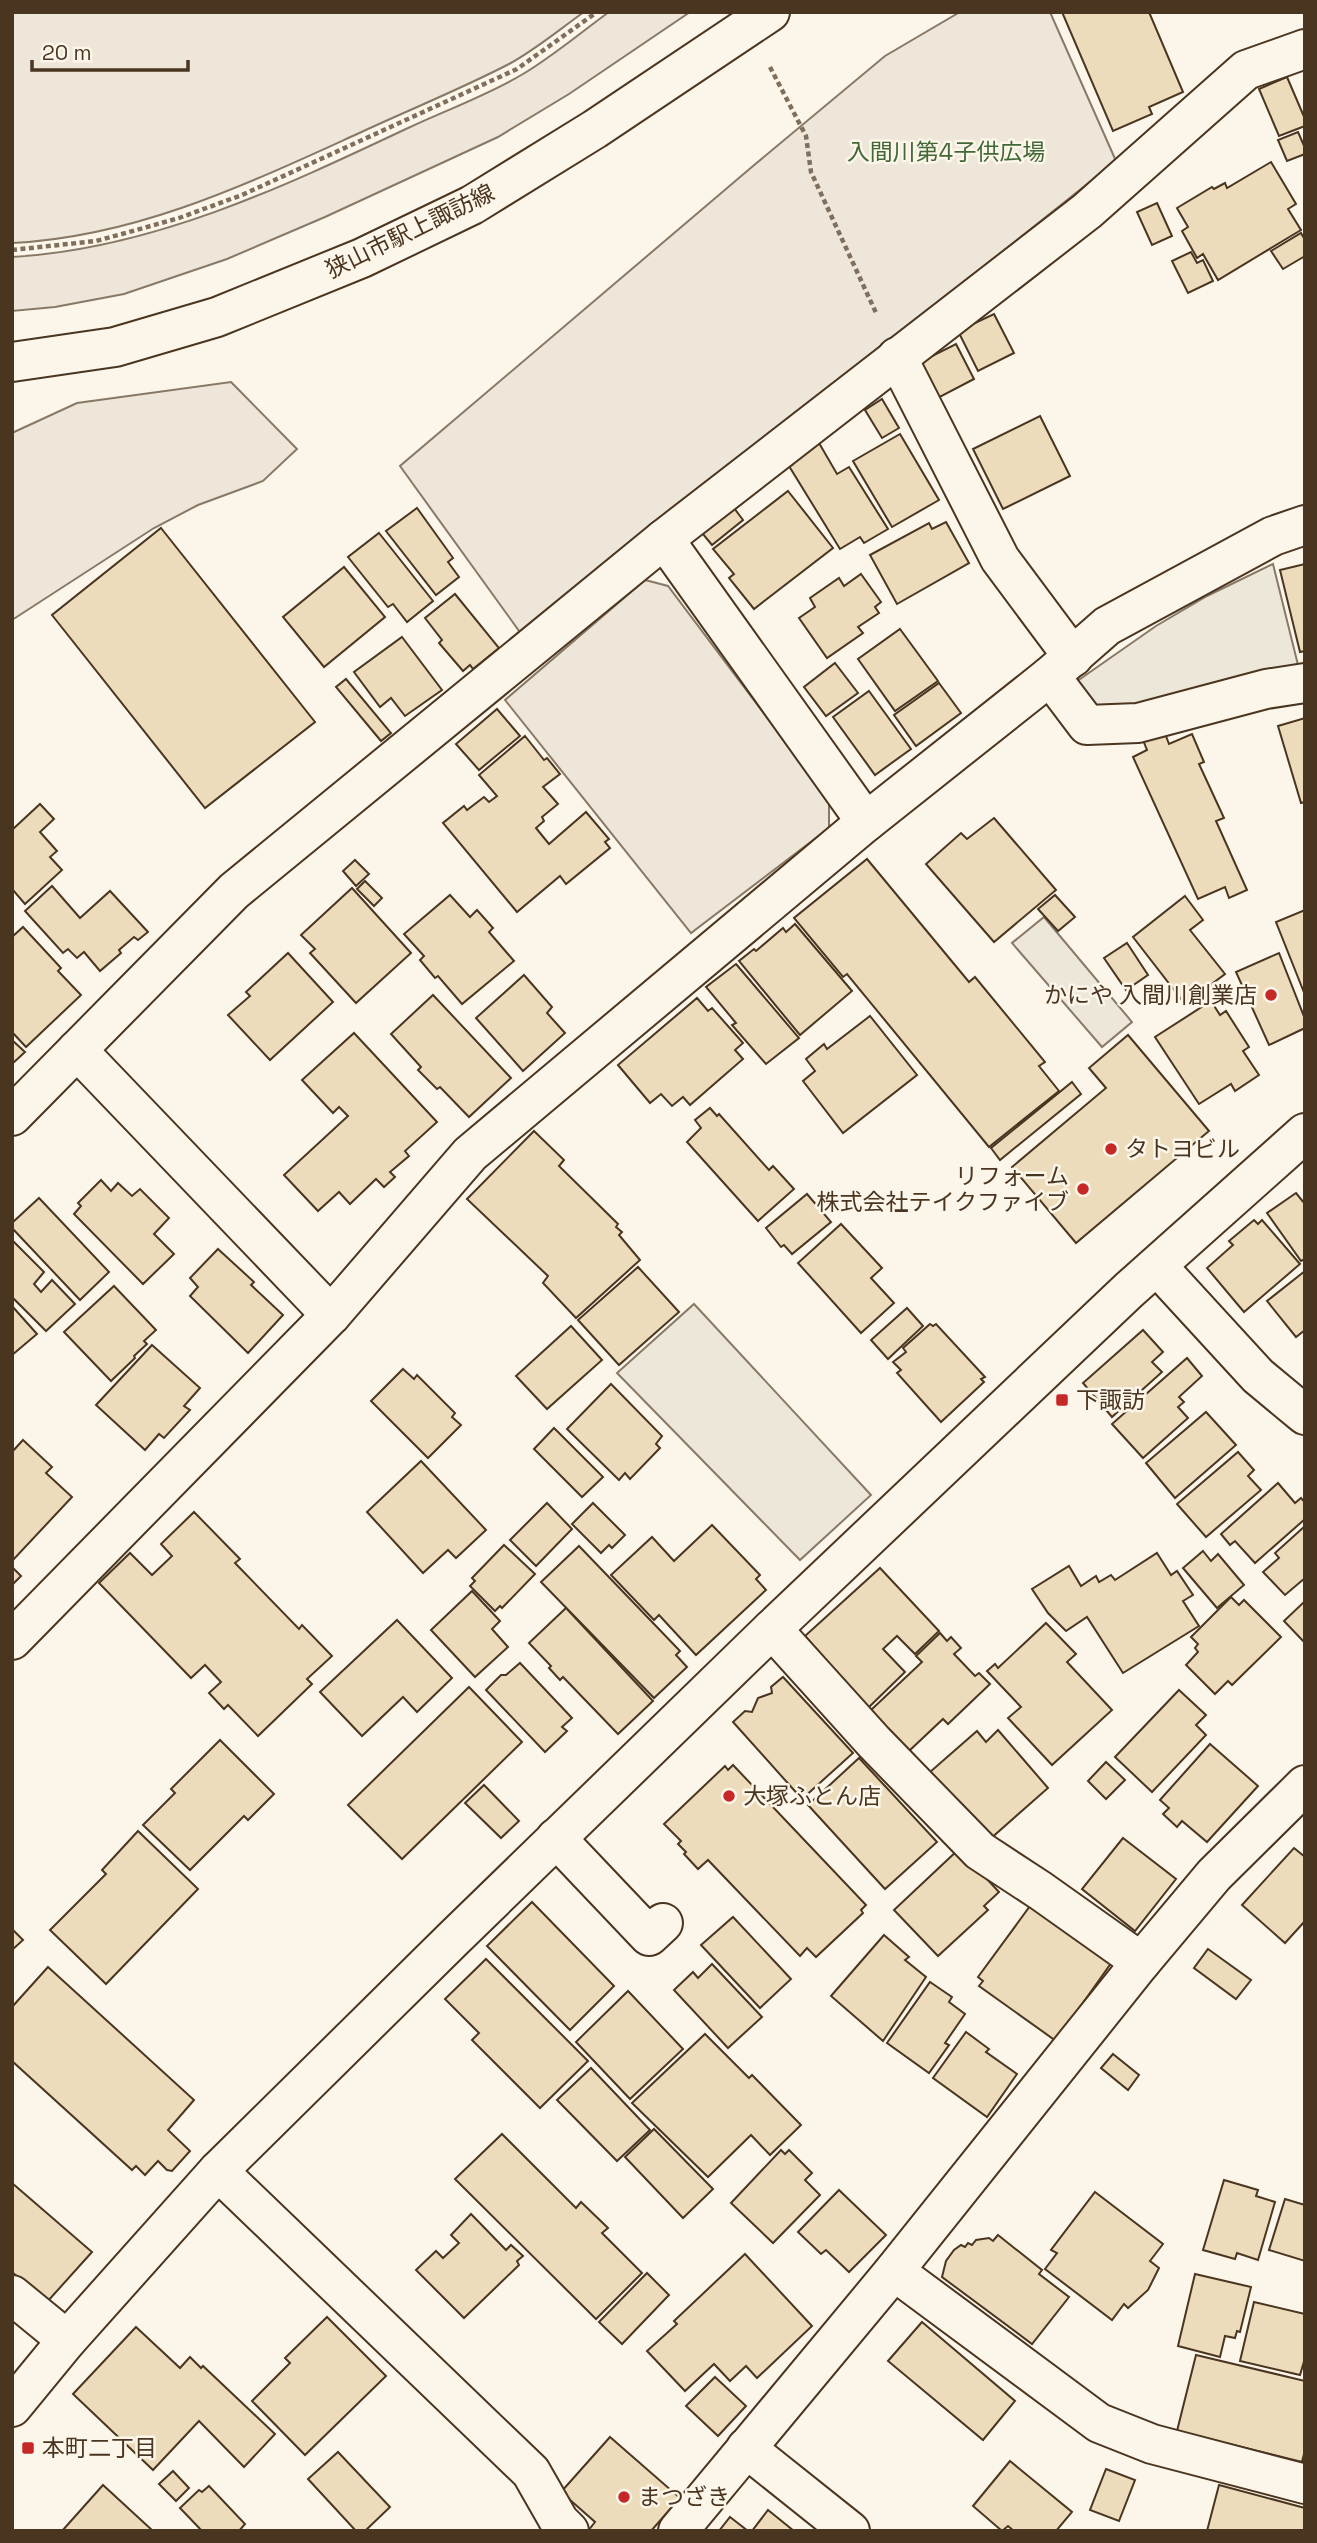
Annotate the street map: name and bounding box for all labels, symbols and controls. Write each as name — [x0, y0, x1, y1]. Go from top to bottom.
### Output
scale bar — [32, 28, 187, 72]
text: 20 m — [42, 39, 92, 66]
park label: 入間川第4子供広場 — [847, 137, 1045, 167]
street label: 狭山市駅上諏訪線 — [321, 177, 499, 285]
place label: かにや 入間川創業店 — [1044, 980, 1257, 1010]
marker: かにや 入間川創業店 — [1263, 987, 1279, 1003]
place label: タトヨビル — [1125, 1134, 1240, 1164]
marker: タトヨビル — [1103, 1141, 1119, 1157]
place label: リフォーム 株式会社テイクファイブ — [816, 1161, 1069, 1217]
marker: リフォーム 株式会社テイクファイブ — [1075, 1181, 1091, 1197]
place label: 下諏訪 — [1076, 1385, 1145, 1415]
marker: 下諏訪 — [1054, 1392, 1070, 1408]
place label: 大塚ふとん店 — [743, 1781, 881, 1811]
marker: 大塚ふとん店 — [721, 1788, 737, 1804]
place label: 本町二丁目 — [42, 2433, 157, 2463]
marker: 本町二丁目 — [20, 2440, 36, 2456]
place label: まつざき — [638, 2482, 730, 2512]
marker: まつざき — [616, 2489, 632, 2505]

